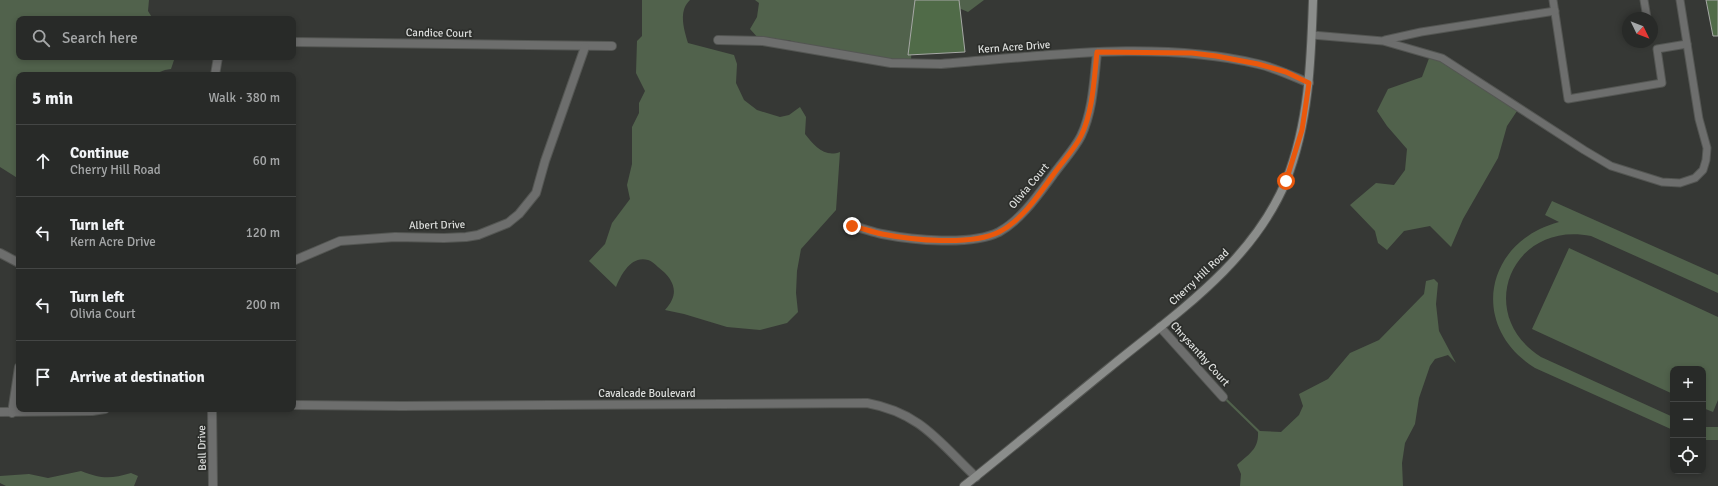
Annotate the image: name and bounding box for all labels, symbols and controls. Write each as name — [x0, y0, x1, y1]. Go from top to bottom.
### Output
north arrow — [1622, 12, 1658, 48]
search box — [16, 16, 296, 60]
street label: Candice Court — [406, 26, 472, 40]
icon: search — [30, 27, 52, 49]
text: Search here — [62, 29, 138, 47]
street label: Kern Acre Drive — [977, 38, 1051, 56]
text: 5 min — [32, 88, 73, 109]
text: Walk · 380 m — [209, 90, 280, 106]
text: Continue — [70, 144, 129, 162]
icon: ahead — [32, 150, 54, 172]
text: 60 m — [253, 153, 280, 169]
street label: Olivia Court — [1006, 160, 1052, 211]
text: Cherry Hill Road — [70, 162, 161, 178]
route start — [1277, 172, 1295, 190]
text: Turn left — [70, 216, 124, 234]
route end — [843, 217, 861, 235]
street label: Albert Drive — [409, 218, 465, 232]
icon: left — [32, 222, 54, 244]
text: 120 m — [246, 225, 280, 241]
text: Kern Acre Drive — [70, 234, 156, 250]
street label: Cherry Hill Road — [1166, 246, 1232, 308]
text: Turn left — [70, 288, 124, 306]
icon: left — [32, 294, 54, 316]
text: 200 m — [246, 297, 280, 313]
text: Olivia Court — [70, 306, 136, 322]
street label: Chrysanthy Court — [1168, 319, 1232, 389]
icon: arrive — [32, 366, 54, 388]
map controls — [1670, 366, 1706, 474]
button: + — [1670, 366, 1706, 402]
text: Arrive at destination — [70, 368, 205, 386]
street label: Cavalcade Boulevard — [598, 387, 696, 400]
button: − — [1670, 402, 1706, 438]
street label: Bell Drive — [195, 425, 209, 471]
button: locate — [1670, 438, 1706, 474]

